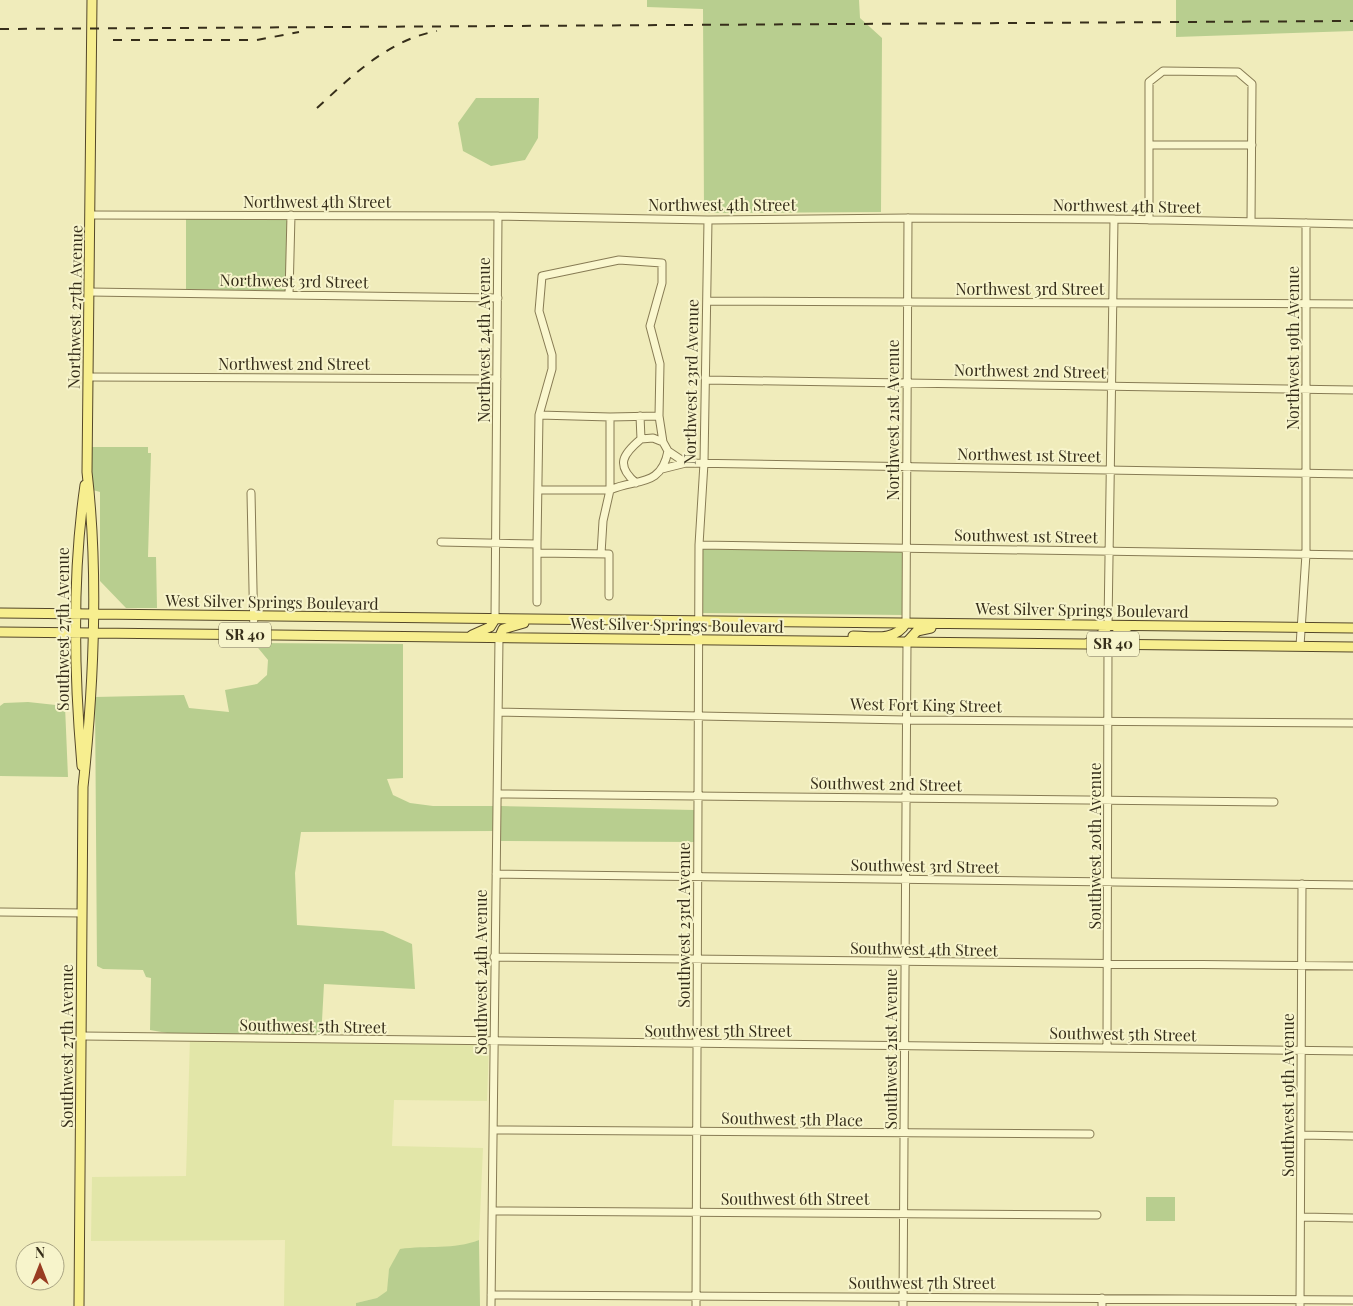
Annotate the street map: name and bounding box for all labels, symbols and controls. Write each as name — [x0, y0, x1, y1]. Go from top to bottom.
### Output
street label: Northwest 4th Street — [243, 191, 391, 212]
street label: Northwest 4th Street — [648, 194, 796, 215]
street label: Northwest 4th Street — [1053, 194, 1202, 217]
street label: Northwest 27th Avenue — [63, 225, 86, 389]
street label: Northwest 24th Avenue — [473, 257, 494, 423]
street label: Northwest 19th Avenue — [1282, 266, 1303, 430]
street label: Northwest 3rd Street — [219, 269, 369, 292]
street label: Northwest 3rd Street — [956, 278, 1105, 299]
street label: Northwest 23rd Avenue — [679, 299, 702, 465]
street label: Northwest 21st Avenue — [882, 340, 903, 501]
street label: Northwest 2nd Street — [218, 353, 370, 374]
street label: Northwest 2nd Street — [954, 359, 1107, 382]
street label: Northwest 1st Street — [957, 443, 1102, 466]
street label: Southwest 1st Street — [954, 524, 1098, 547]
street label: Southwest 27th Avenue — [52, 547, 73, 711]
street label: West Silver Springs Boulevard — [164, 589, 379, 614]
street label: West Silver Springs Boulevard — [974, 597, 1189, 622]
street label: West Silver Springs Boulevard — [569, 612, 784, 637]
road number: SR 40 — [219, 622, 271, 648]
road number: SR 40 — [1087, 632, 1139, 656]
street label: West Fort King Street — [849, 693, 1002, 716]
street label: Southwest 20th Avenue — [1084, 762, 1105, 930]
street label: Southwest 2nd Street — [810, 772, 962, 795]
street label: Southwest 23rd Avenue — [673, 842, 694, 1008]
street label: Southwest 3rd Street — [850, 854, 1000, 877]
street label: Southwest 24th Avenue — [470, 889, 491, 1055]
street label: Southwest 4th Street — [850, 937, 999, 960]
street label: Southwest 27th Avenue — [56, 964, 77, 1128]
street label: Southwest 21st Avenue — [880, 969, 901, 1129]
street label: Southwest 19th Avenue — [1277, 1013, 1298, 1177]
street label: Southwest 5th Street — [239, 1014, 387, 1037]
street label: Southwest 5th Street — [644, 1020, 792, 1041]
street label: Southwest 5th Street — [1049, 1022, 1197, 1045]
street label: Southwest 5th Place — [721, 1107, 863, 1130]
street label: Southwest 6th Street — [721, 1188, 870, 1209]
north arrow — [15, 1241, 65, 1291]
text: N — [35, 1243, 45, 1262]
street label: Southwest 7th Street — [849, 1272, 996, 1293]

